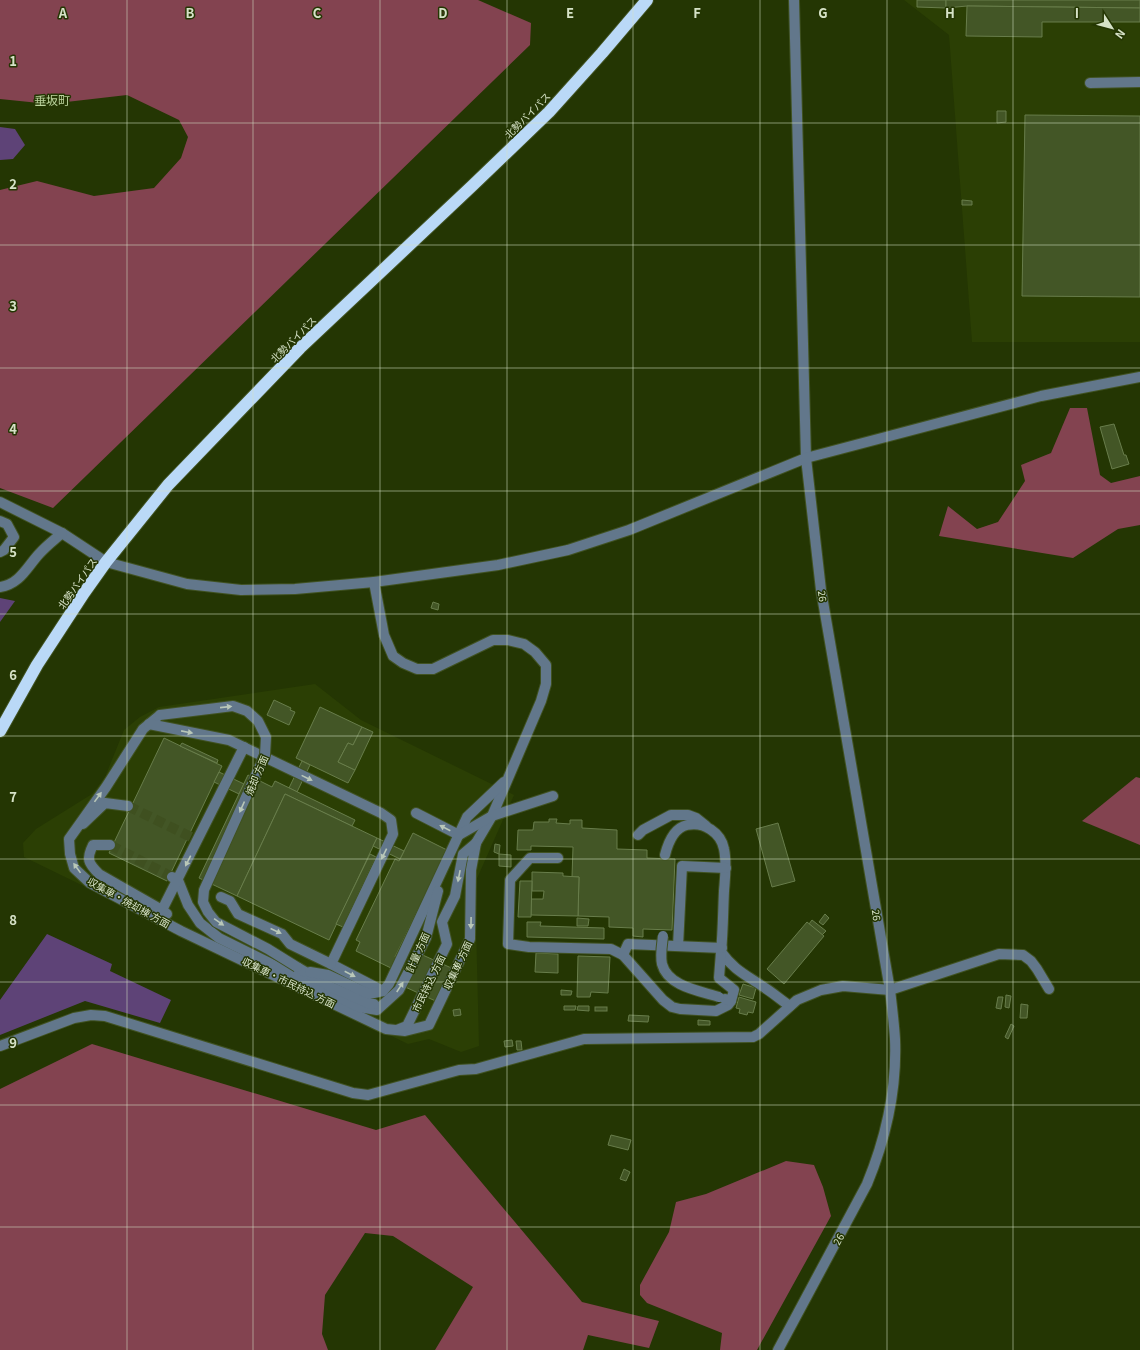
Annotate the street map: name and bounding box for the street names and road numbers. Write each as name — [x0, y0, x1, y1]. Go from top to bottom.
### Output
street label: 北勢バイパス — [501, 89, 553, 141]
street label: 北勢バイパス — [267, 313, 319, 365]
street label: 北勢バイパス — [54, 554, 100, 612]
street label: 26 — [815, 589, 831, 603]
street label: 焼却 方面 — [241, 753, 271, 797]
street label: 収集車・焼却棟 方面 — [85, 873, 173, 931]
street label: 26 — [869, 908, 885, 922]
street label: 計量 方面 — [402, 930, 432, 974]
street label: 収集車 方面 — [439, 938, 475, 992]
street label: 市民持込 方面 — [408, 952, 448, 1014]
street label: 収集車・市民持込 方面 — [240, 953, 338, 1011]
street label: 26 — [829, 1230, 847, 1247]

